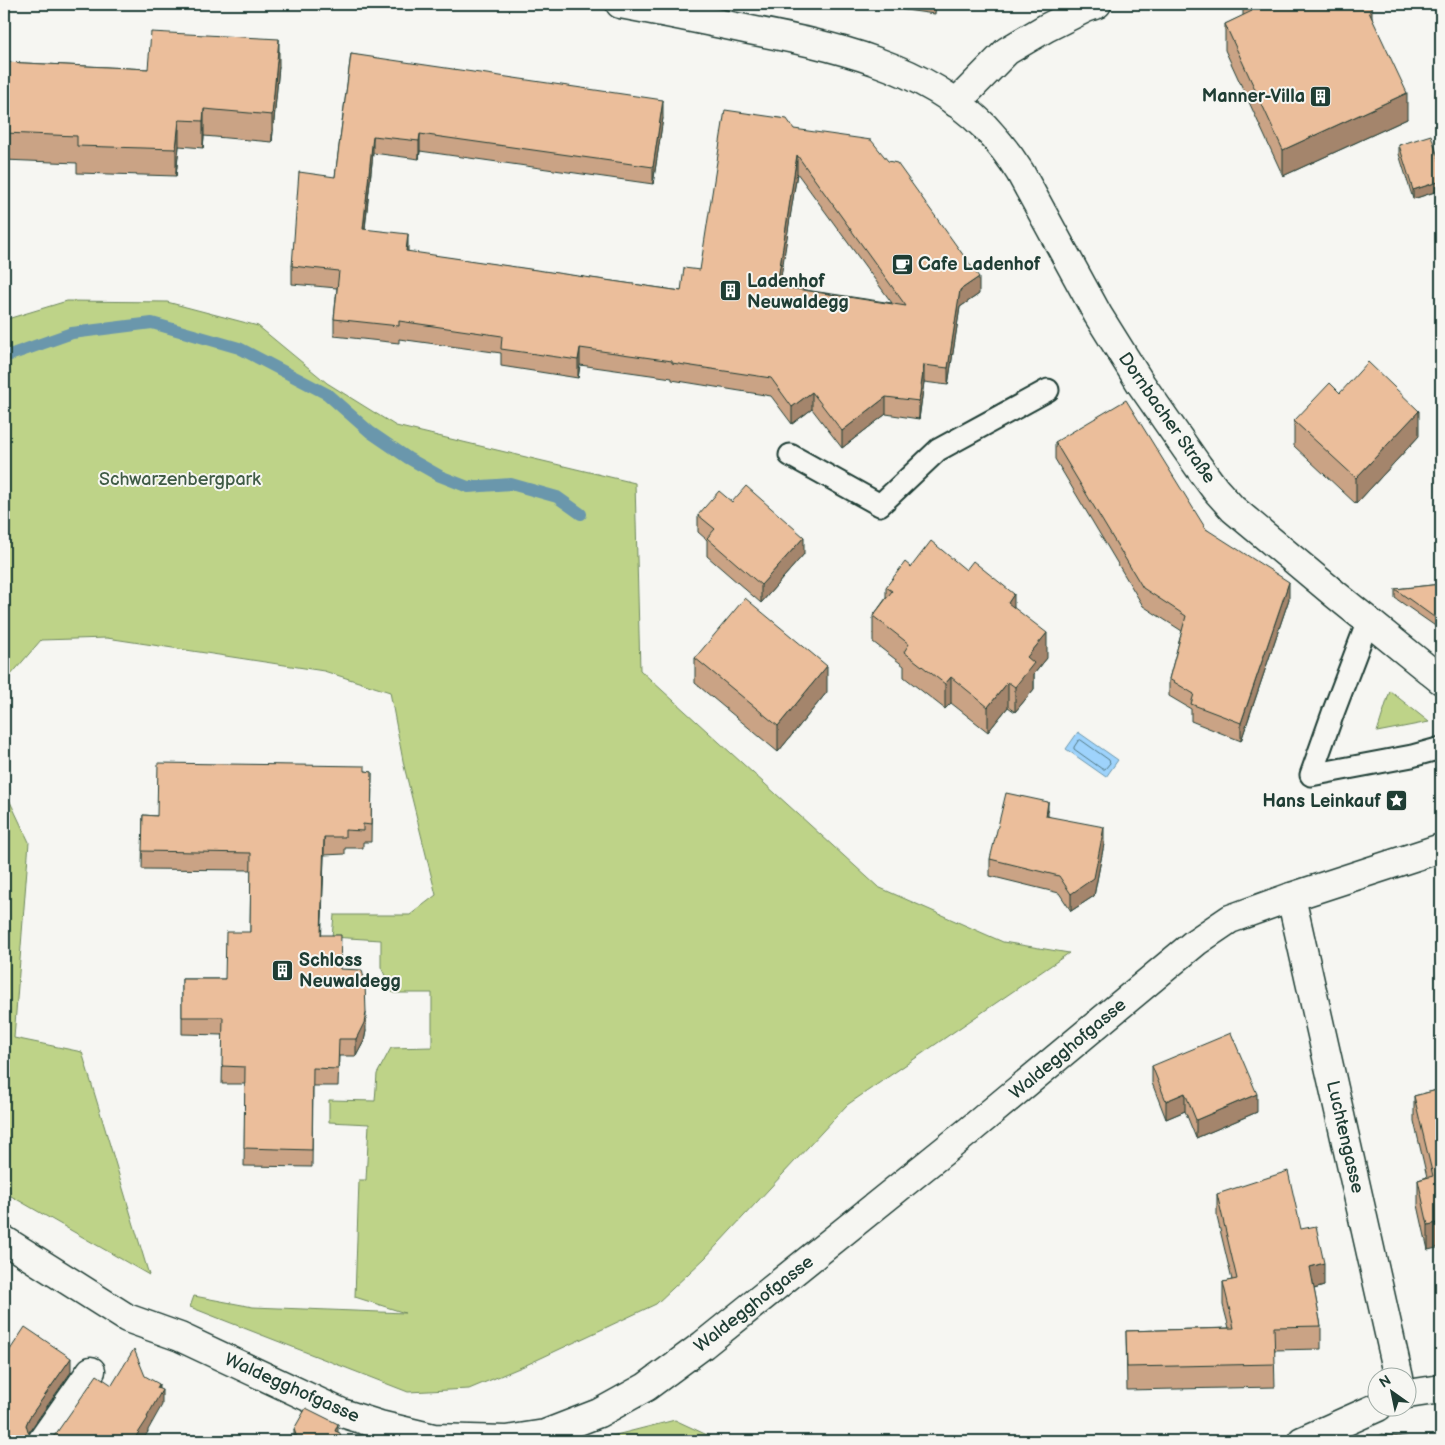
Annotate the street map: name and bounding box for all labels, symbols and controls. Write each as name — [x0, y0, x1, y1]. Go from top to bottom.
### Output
building icon: Manner-Villa — [1309, 84, 1333, 108]
place label: Manner-Villa — [1202, 86, 1305, 107]
cafe icon: Cafe Ladenhof — [890, 252, 914, 276]
place label: Cafe Ladenhof — [918, 254, 1041, 275]
place label: Ladenhof Neuwaldegg — [747, 271, 849, 313]
building icon: Ladenhof Neuwaldegg — [719, 279, 743, 303]
street label: Dornbacher Straße — [1114, 349, 1220, 488]
park label: Schwarzenbergpark — [99, 469, 261, 490]
place icon: Hans Leinkauf — [1385, 789, 1409, 813]
place label: Hans Leinkauf — [1262, 791, 1381, 812]
place label: Schloss Neuwaldegg — [299, 950, 401, 992]
building icon: Schloss Neuwaldegg — [271, 958, 295, 982]
street label: Waldegghofgasse — [1006, 994, 1131, 1104]
street label: Luchtengasse — [1322, 1079, 1368, 1196]
street label: Waldegghofgasse — [690, 1251, 818, 1357]
street label: Waldegghofgasse — [221, 1349, 363, 1427]
north arrow — [1368, 1368, 1418, 1418]
text: N — [1376, 1372, 1394, 1392]

